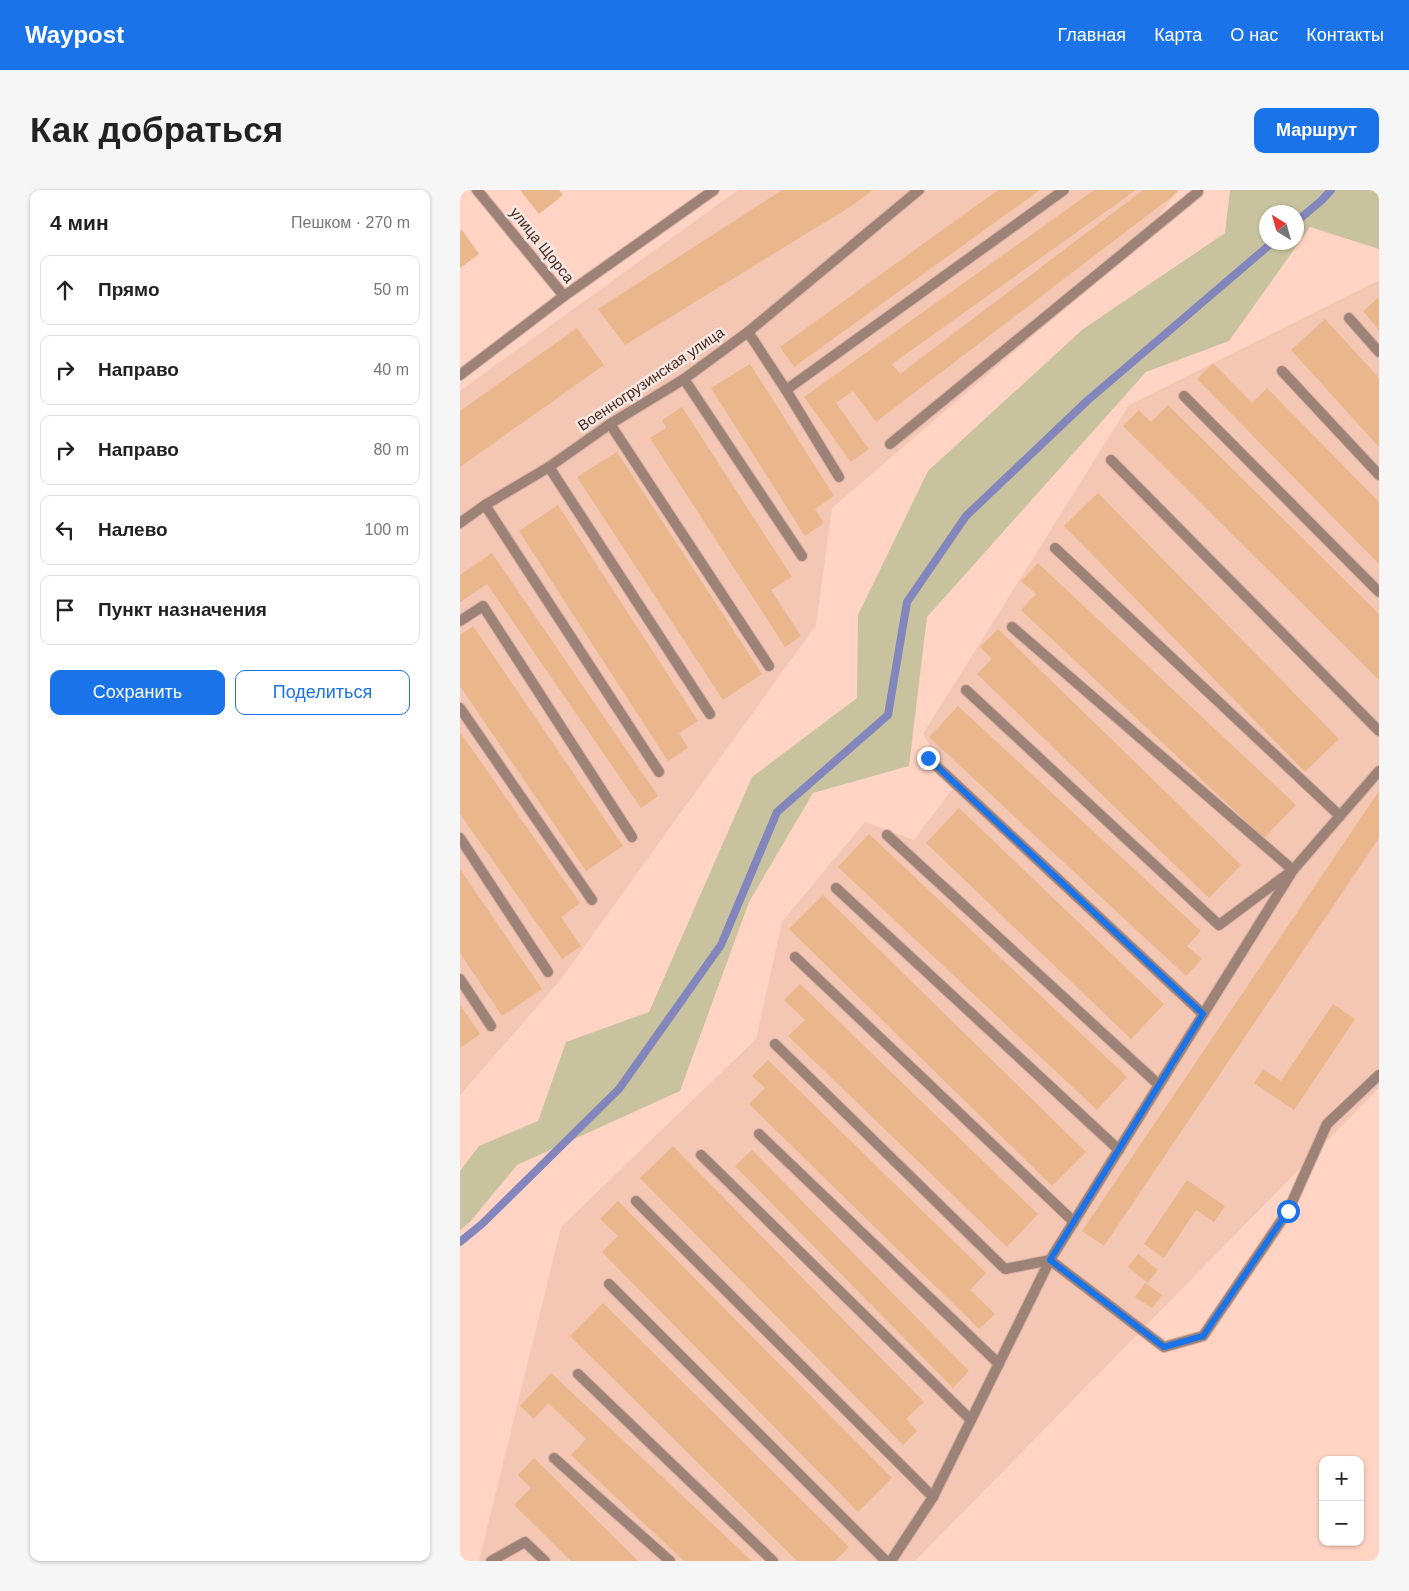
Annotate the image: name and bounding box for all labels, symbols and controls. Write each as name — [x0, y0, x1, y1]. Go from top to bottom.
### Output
text: Waypost — [25, 21, 124, 48]
text: Главная — [1058, 25, 1126, 45]
text: Карта — [1154, 25, 1202, 45]
text: О нас — [1230, 25, 1278, 45]
text: Контакты — [1306, 25, 1384, 45]
button: Маршрут — [1254, 108, 1379, 153]
text: Как добраться — [30, 110, 283, 149]
street label: улица Щорса — [507, 204, 578, 286]
north arrow — [1259, 205, 1304, 250]
text: 4 мин — [50, 211, 109, 234]
text: Пешком · 270 m — [291, 214, 410, 231]
icon: ahead — [51, 276, 79, 304]
text: Прямо — [98, 279, 160, 300]
text: 50 m — [373, 281, 409, 298]
street label: Военногрузинская улица — [574, 323, 728, 434]
icon: right — [51, 356, 79, 384]
text: Направо — [98, 359, 179, 380]
text: 40 m — [373, 361, 409, 378]
icon: right — [51, 436, 79, 464]
text: Направо — [98, 439, 179, 460]
text: 80 m — [373, 441, 409, 458]
icon: left — [51, 516, 79, 544]
text: Налево — [98, 519, 168, 540]
text: 100 m — [365, 521, 409, 538]
icon: arrive — [51, 596, 79, 624]
text: Пункт назначения — [98, 599, 267, 620]
button: Сохранить — [50, 670, 225, 715]
button: Поделиться — [235, 670, 410, 715]
route end — [917, 747, 940, 770]
route start — [1277, 1200, 1300, 1223]
map controls — [1319, 1456, 1364, 1546]
button: + — [1319, 1456, 1364, 1501]
button: − — [1319, 1501, 1364, 1546]

